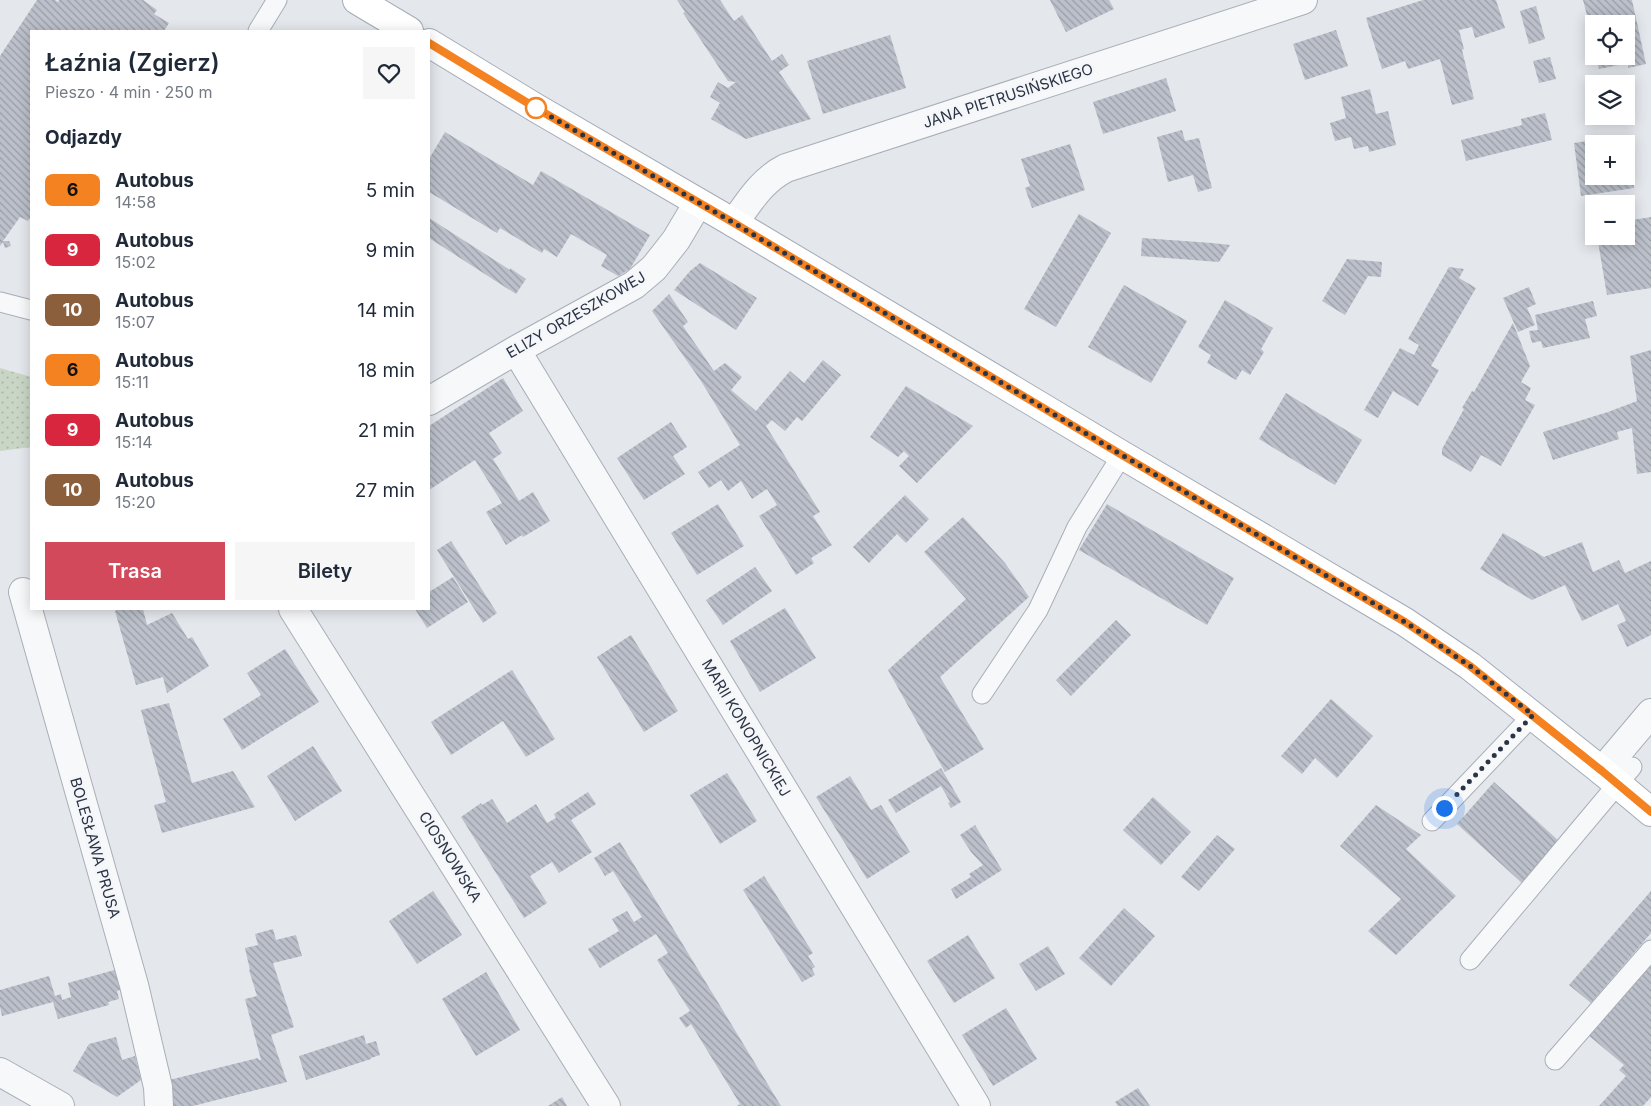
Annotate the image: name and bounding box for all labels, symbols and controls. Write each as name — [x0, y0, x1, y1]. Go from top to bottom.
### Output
map controls — [1585, 15, 1635, 245]
button: locate — [1585, 15, 1635, 65]
button: heart — [363, 47, 415, 99]
text: Łaźnia (Zgierz) — [45, 48, 220, 77]
street label: JANA PIETRUSIŃSKIEGO — [920, 59, 1095, 132]
button: layers — [1585, 75, 1635, 125]
text: Pieszo · 4 min · 250 m — [45, 82, 213, 102]
unlabelled marker — [525, 97, 547, 119]
text: Odjazdy — [45, 126, 122, 149]
button: + — [1585, 135, 1635, 185]
text: Autobus — [115, 169, 194, 192]
text: 6 — [67, 179, 78, 200]
text: 5 min — [366, 179, 415, 202]
text: 14:58 — [115, 192, 156, 212]
button: − — [1585, 195, 1635, 245]
text: Autobus — [115, 229, 194, 252]
text: 9 — [67, 239, 78, 260]
text: 9 min — [365, 239, 415, 262]
text: 15:02 — [115, 252, 156, 272]
street label: ELIZY ORZESZKOWEJ — [503, 267, 649, 362]
text: Autobus — [115, 289, 194, 312]
text: 10 — [63, 299, 82, 320]
text: 14 min — [357, 299, 415, 322]
text: 15:07 — [115, 312, 155, 332]
text: Autobus — [115, 349, 194, 372]
text: 6 — [67, 359, 78, 380]
text: 18 min — [358, 359, 415, 382]
text: 15:11 — [115, 372, 149, 392]
text: Autobus — [115, 409, 194, 432]
text: 9 — [67, 419, 78, 440]
text: 21 min — [358, 419, 415, 442]
text: 15:14 — [115, 432, 153, 452]
text: Autobus — [115, 469, 194, 492]
text: 10 — [63, 479, 82, 500]
text: 27 min — [355, 479, 415, 502]
text: 15:20 — [115, 492, 156, 512]
button: Trasa — [45, 542, 225, 600]
button: Bilety — [235, 542, 415, 600]
street label: MARII KONOPNICKIEJ — [698, 655, 795, 800]
street label: BOLESŁAWA PRUSA — [66, 775, 125, 921]
your location — [1432, 796, 1457, 821]
street label: CIOSNOWSKA — [415, 808, 486, 906]

